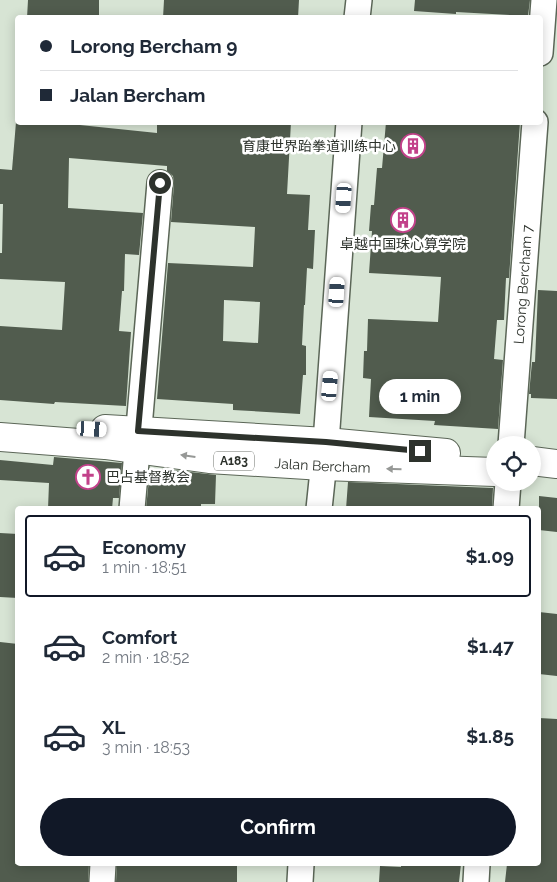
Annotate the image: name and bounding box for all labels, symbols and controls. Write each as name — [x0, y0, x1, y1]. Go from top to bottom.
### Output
text: Lorong Bercham 9 — [70, 35, 237, 57]
text: Jalan Bercham — [70, 84, 205, 106]
building icon: 育康世界跆拳道训练中心 — [400, 133, 426, 159]
place label: 育康世界跆拳道训练中心 — [242, 138, 396, 154]
route start — [149, 172, 171, 194]
car — [335, 183, 352, 213]
building icon: 卓越中国珠心算学院 — [390, 207, 416, 233]
street label: Lorong Bercham 7 — [511, 224, 535, 345]
place label: 卓越中国珠心算学院 — [340, 236, 466, 252]
car — [328, 277, 345, 307]
car — [321, 370, 338, 402]
callout: 1 min — [379, 378, 461, 414]
text: 1 min — [400, 387, 440, 406]
car — [76, 421, 107, 437]
map controls — [486, 436, 541, 491]
button: locate — [486, 436, 541, 491]
route end — [409, 440, 431, 462]
one-way arrow — [179, 452, 195, 460]
road number: A183 — [214, 452, 254, 471]
street label: Jalan Bercham — [274, 455, 371, 476]
church icon: 巴占基督教会 — [75, 464, 101, 490]
one-way arrow — [386, 464, 402, 472]
place label: 巴占基督教会 — [106, 469, 190, 485]
icon: car — [42, 534, 87, 579]
text: Economy — [102, 536, 186, 558]
text: $1.09 — [465, 545, 514, 567]
text: 1 min · 18:51 — [102, 558, 187, 577]
icon: car — [42, 624, 87, 669]
text: Comfort — [102, 626, 177, 648]
text: $1.47 — [467, 635, 514, 657]
text: 2 min · 18:52 — [102, 648, 190, 667]
icon: car — [42, 714, 87, 759]
text: XL — [102, 716, 125, 738]
text: $1.85 — [466, 725, 514, 747]
text: 3 min · 18:53 — [102, 738, 190, 757]
button: Confirm — [40, 798, 516, 856]

